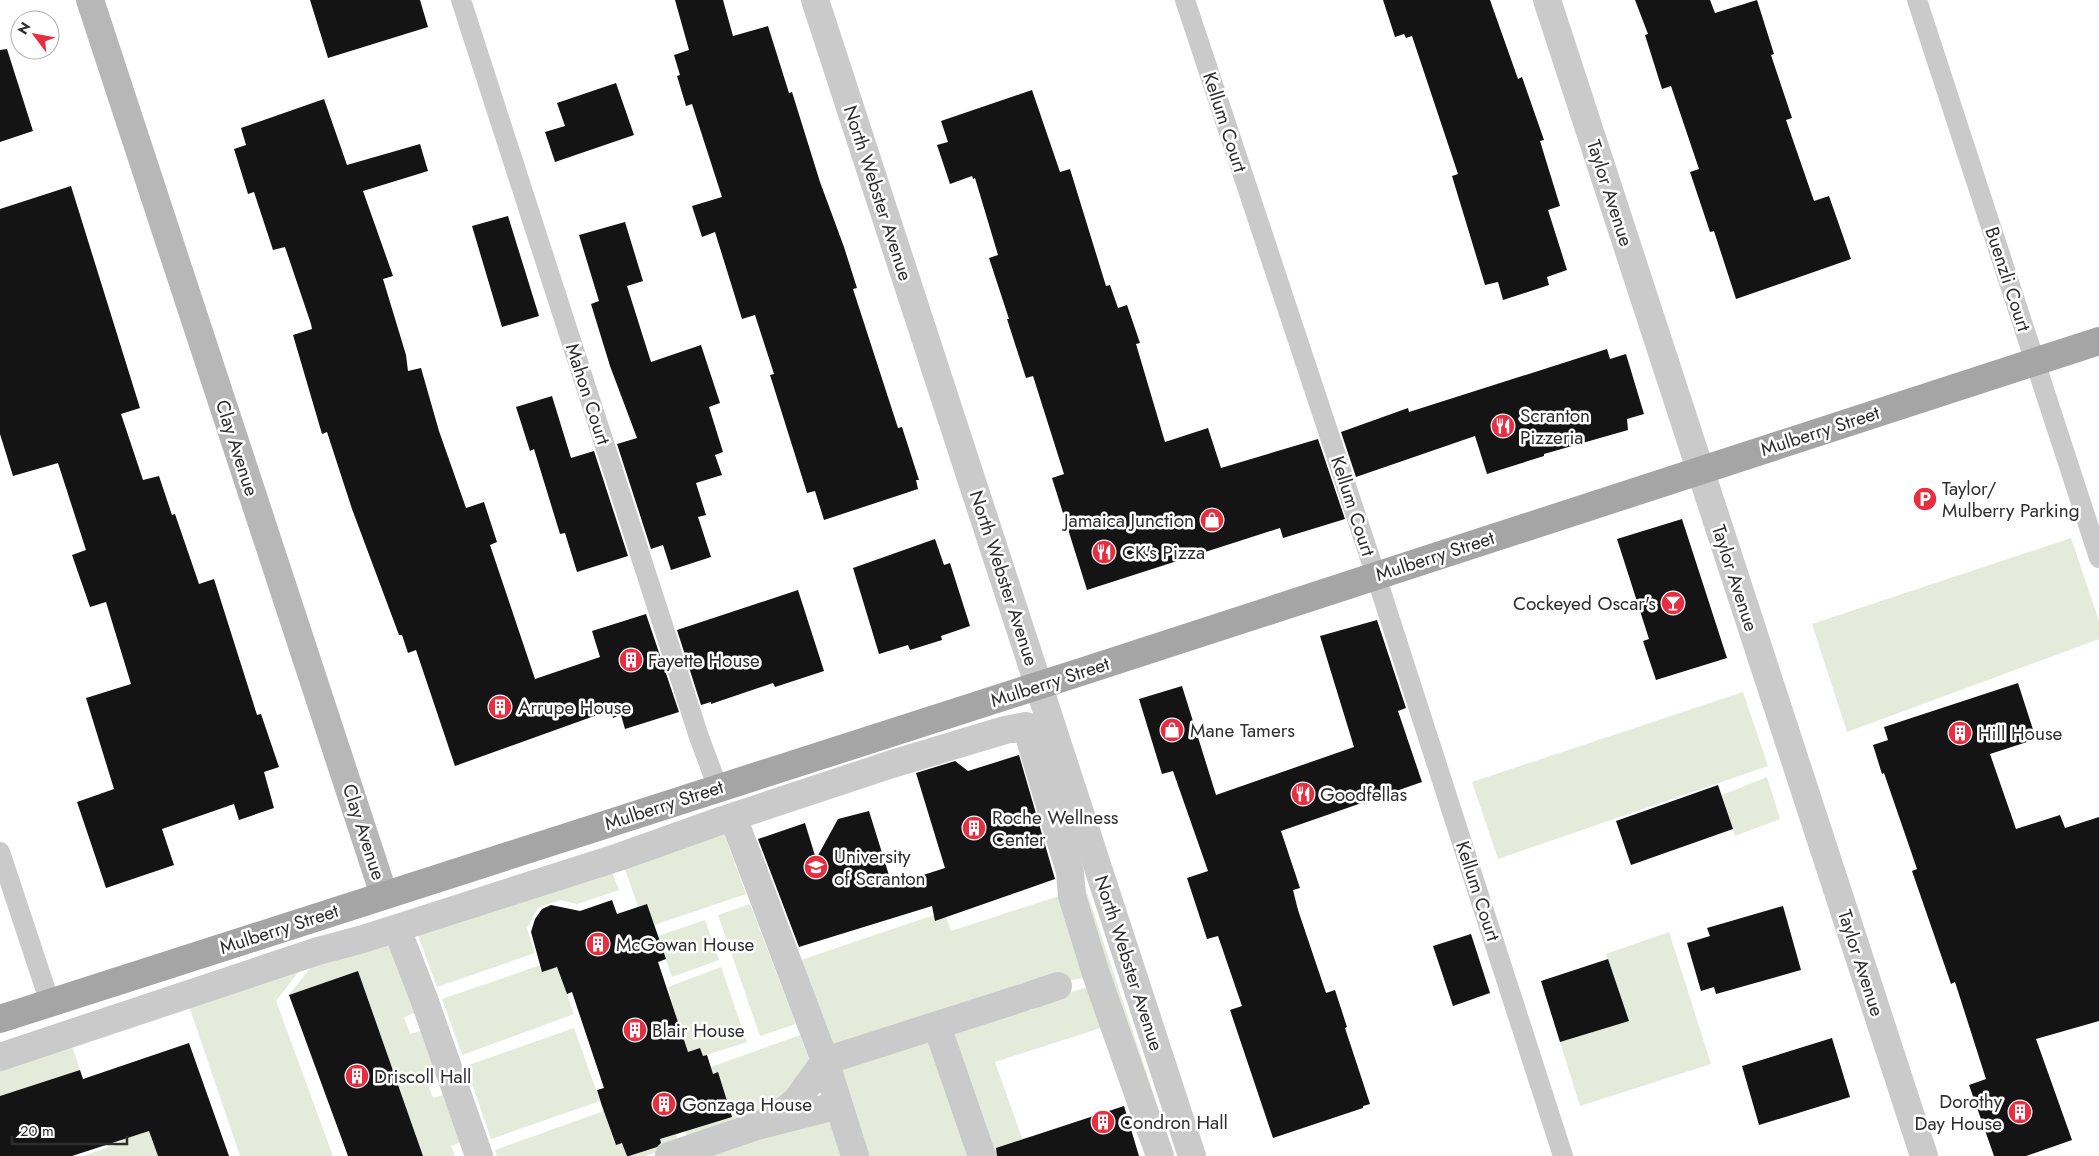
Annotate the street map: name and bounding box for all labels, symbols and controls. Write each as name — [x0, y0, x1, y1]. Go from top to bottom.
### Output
north arrow — [10, 10, 60, 60]
text: N — [13, 18, 35, 38]
street label: Kellum Court — [1196, 69, 1254, 176]
street label: North Webster Avenue — [837, 102, 919, 284]
street label: Taylor Avenue — [1580, 136, 1640, 250]
street label: Buenzli Court — [1978, 223, 2038, 335]
street label: Mahon Court — [559, 340, 617, 449]
street label: Clay Avenue — [209, 396, 265, 500]
street label: Mulberry Street — [1757, 399, 1883, 463]
place label: Scranton Pizzeria — [1520, 402, 1590, 451]
restaurant icon: Scranton Pizzeria — [1490, 413, 1516, 439]
street label: Kellum Court — [1324, 453, 1382, 560]
place label: Taylor/ Mulberry Parking — [1942, 475, 2080, 524]
parking icon: Taylor/ Mulberry Parking — [1912, 486, 1938, 512]
street label: North Webster Avenue — [963, 487, 1045, 669]
place label: Jamaica Junction — [1061, 507, 1194, 534]
shop icon: Jamaica Junction — [1199, 507, 1225, 533]
street label: Taylor Avenue — [1705, 521, 1765, 635]
street label: Mulberry Street — [1372, 524, 1498, 588]
restaurant icon: CK's Pizza — [1091, 539, 1117, 565]
place label: CK's Pizza — [1122, 539, 1205, 566]
place label: Cockeyed Oscar's — [1513, 590, 1656, 617]
bar icon: Cockeyed Oscar's — [1660, 590, 1686, 616]
building icon: Fayette House — [618, 647, 644, 673]
place label: Fayette House — [648, 647, 760, 674]
street label: Mulberry Street — [987, 650, 1113, 714]
building icon: Arrupe House — [487, 694, 513, 720]
place label: Arrupe House — [518, 694, 631, 721]
shop icon: Mane Tamers — [1159, 717, 1185, 743]
place label: Mane Tamers — [1190, 717, 1295, 744]
building icon: Hill House — [1947, 720, 1973, 746]
place label: Hill House — [1978, 720, 2063, 747]
street label: Mulberry Street — [601, 773, 727, 837]
street label: Clay Avenue — [336, 780, 392, 884]
restaurant icon: Goodfellas — [1290, 781, 1316, 807]
place label: Goodfellas — [1320, 781, 1407, 808]
place label: Roche Wellness Center — [992, 804, 1119, 853]
building icon: Roche Wellness Center — [961, 815, 987, 841]
street label: Kellum Court — [1449, 838, 1507, 945]
place label: University of Scranton — [834, 843, 926, 892]
school or university icon: University of Scranton — [803, 854, 829, 880]
street label: North Webster Avenue — [1088, 872, 1170, 1054]
street label: Mulberry Street — [216, 897, 342, 961]
street label: Taylor Avenue — [1831, 906, 1891, 1020]
building icon: McGowan House — [585, 931, 611, 957]
place label: McGowan House — [616, 931, 755, 958]
building icon: Blair House — [622, 1017, 648, 1043]
place label: Blair House — [652, 1017, 745, 1044]
building icon: Driscoll Hall — [344, 1063, 370, 1089]
place label: Driscoll Hall — [374, 1063, 471, 1090]
place label: Dorothy Day House — [1915, 1088, 2003, 1137]
building icon: Gonzaga House — [651, 1091, 677, 1117]
place label: Gonzaga House — [682, 1091, 812, 1118]
building icon: Dorothy Day House — [2007, 1099, 2033, 1125]
building icon: Condron Hall — [1090, 1109, 1116, 1135]
place label: Condron Hall — [1120, 1109, 1228, 1136]
scale bar — [12, 1114, 128, 1146]
text: 20 m — [20, 1120, 54, 1142]

